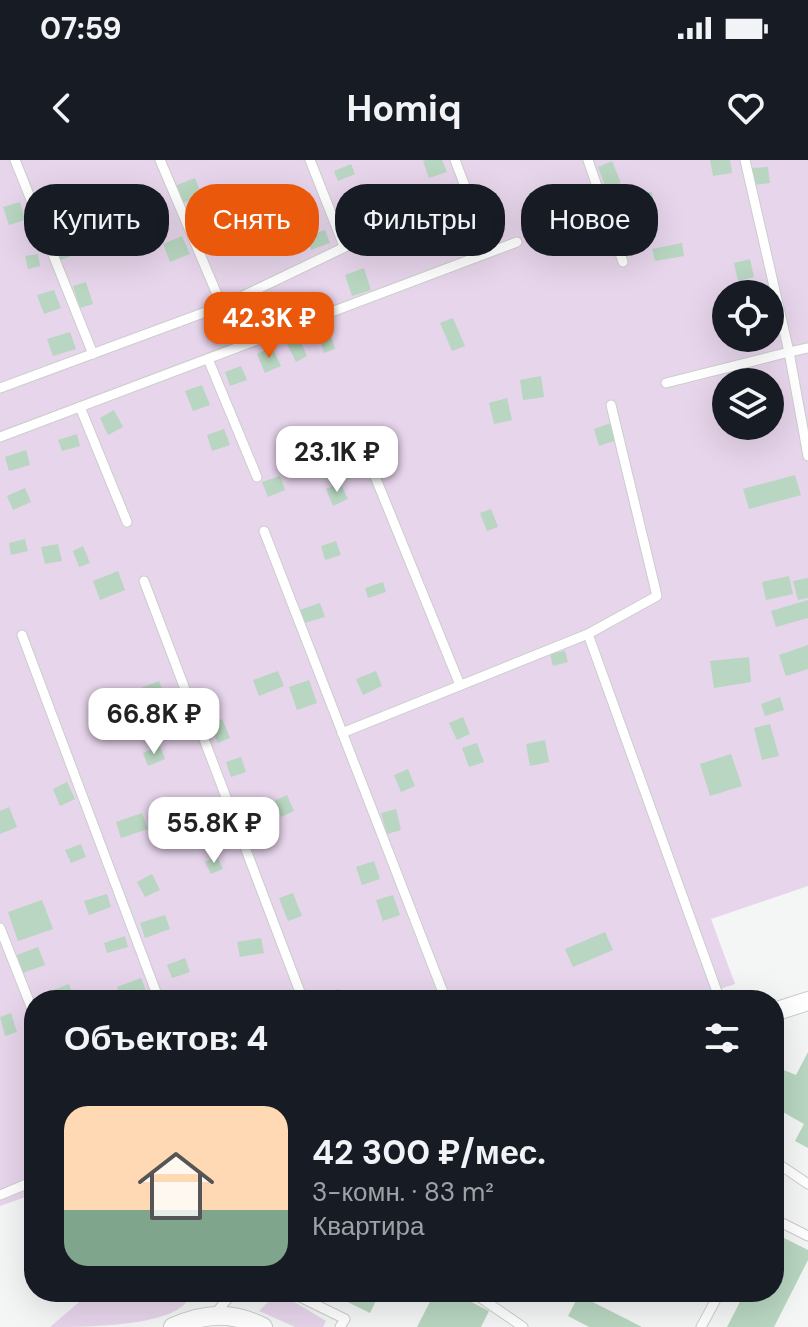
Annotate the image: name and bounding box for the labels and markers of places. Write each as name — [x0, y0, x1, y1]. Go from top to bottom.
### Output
pin: 42.3K ₽ — [195, 292, 343, 360]
pin: 23.1K ₽ — [263, 426, 411, 494]
pin: 66.8K ₽ — [80, 688, 228, 756]
pin: 55.8K ₽ — [140, 797, 288, 865]

